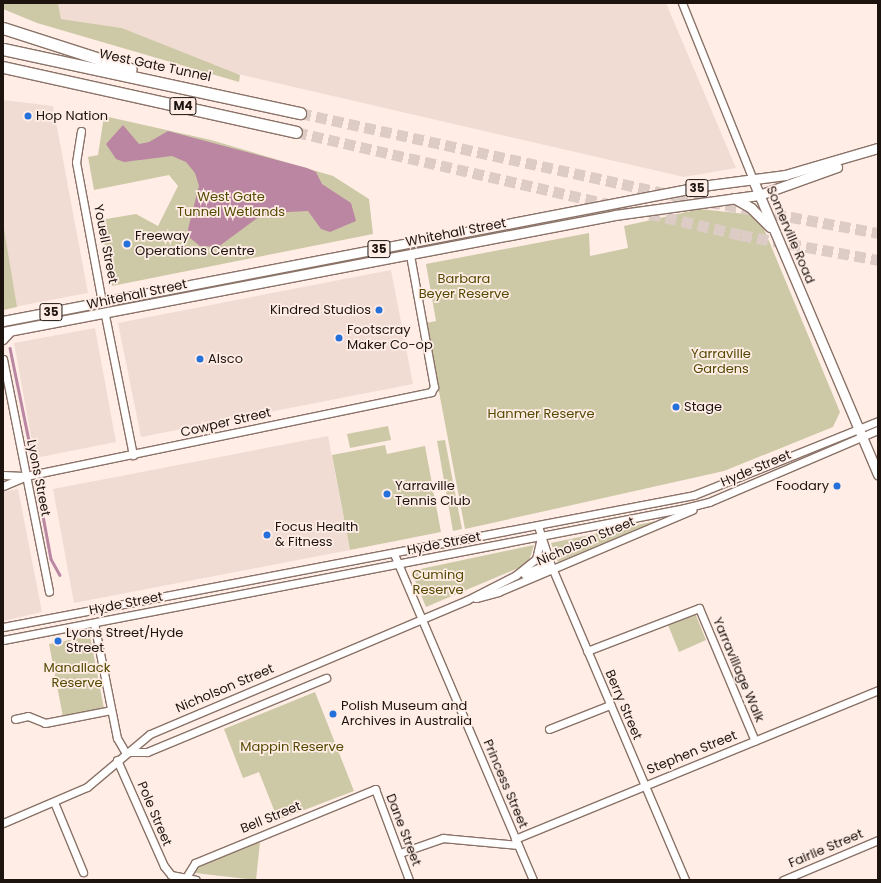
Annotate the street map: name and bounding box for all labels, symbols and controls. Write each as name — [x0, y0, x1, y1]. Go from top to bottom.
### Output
street label: West Gate Tunnel — [98, 47, 212, 85]
road number: M4 — [169, 96, 197, 116]
place label: Hop Nation — [36, 108, 108, 124]
marker: Hop Nation — [23, 111, 33, 121]
road number: 35 — [685, 178, 709, 198]
street label: Somerville Road — [762, 184, 818, 286]
park label: West Gate Tunnel Wetlands — [177, 190, 285, 221]
street label: Youell Street — [90, 203, 120, 285]
street label: Whitehall Street — [404, 216, 508, 250]
place label: Freeway Operations Centre — [135, 229, 255, 260]
marker: Freeway Operations Centre — [122, 239, 132, 249]
road number: 35 — [367, 239, 391, 259]
park label: Barbara Beyer Reserve — [419, 272, 509, 303]
street label: Whitehall Street — [85, 277, 189, 313]
road number: 35 — [39, 302, 63, 322]
place label: Kindred Studios — [270, 302, 371, 318]
marker: Kindred Studios — [374, 305, 384, 315]
place label: Footscray Maker Co-op — [347, 323, 433, 354]
marker: Footscray Maker Co-op — [334, 333, 344, 343]
park label: Yarraville Gardens — [691, 347, 751, 378]
place label: Alsco — [208, 351, 243, 367]
marker: Alsco — [195, 354, 205, 364]
place label: Stage — [684, 399, 722, 415]
marker: Stage — [671, 402, 681, 412]
street label: Cowper Street — [179, 405, 273, 441]
park label: Hanmer Reserve — [488, 406, 594, 422]
street label: Lyons Street — [23, 438, 53, 518]
street label: Hyde Street — [719, 447, 793, 491]
place label: Foodary — [776, 478, 829, 494]
place label: Yarraville Tennis Club — [395, 479, 471, 510]
marker: Foodary — [832, 481, 842, 491]
marker: Yarraville Tennis Club — [382, 489, 392, 499]
street label: Nicholson Street — [535, 514, 637, 570]
place label: Focus Health & Fitness — [275, 520, 358, 551]
street label: Hyde Street — [406, 529, 482, 559]
marker: Focus Health & Fitness — [262, 530, 272, 540]
park label: Cuming Reserve — [412, 568, 464, 599]
street label: Hyde Street — [88, 589, 164, 619]
street label: Yarravillage Walk — [709, 615, 767, 725]
place label: Lyons Street/Hyde Street — [66, 626, 183, 657]
marker: Lyons Street/Hyde Street — [53, 636, 63, 646]
park label: Manallack Reserve — [44, 661, 110, 692]
street label: Nicholson Street — [174, 661, 276, 717]
street label: Berry Street — [601, 668, 645, 742]
place label: Polish Museum and Archives in Australia — [341, 699, 472, 730]
marker: Polish Museum and Archives in Australia — [328, 709, 338, 719]
street label: Stephen Street — [645, 728, 739, 778]
street label: Princess Street — [479, 737, 531, 831]
park label: Mappin Reserve — [240, 739, 344, 755]
street label: Pole Street — [133, 779, 175, 849]
street label: Dane Street — [382, 792, 424, 868]
street label: Bell Street — [238, 799, 304, 837]
street label: Fairlie Street — [786, 826, 866, 872]

